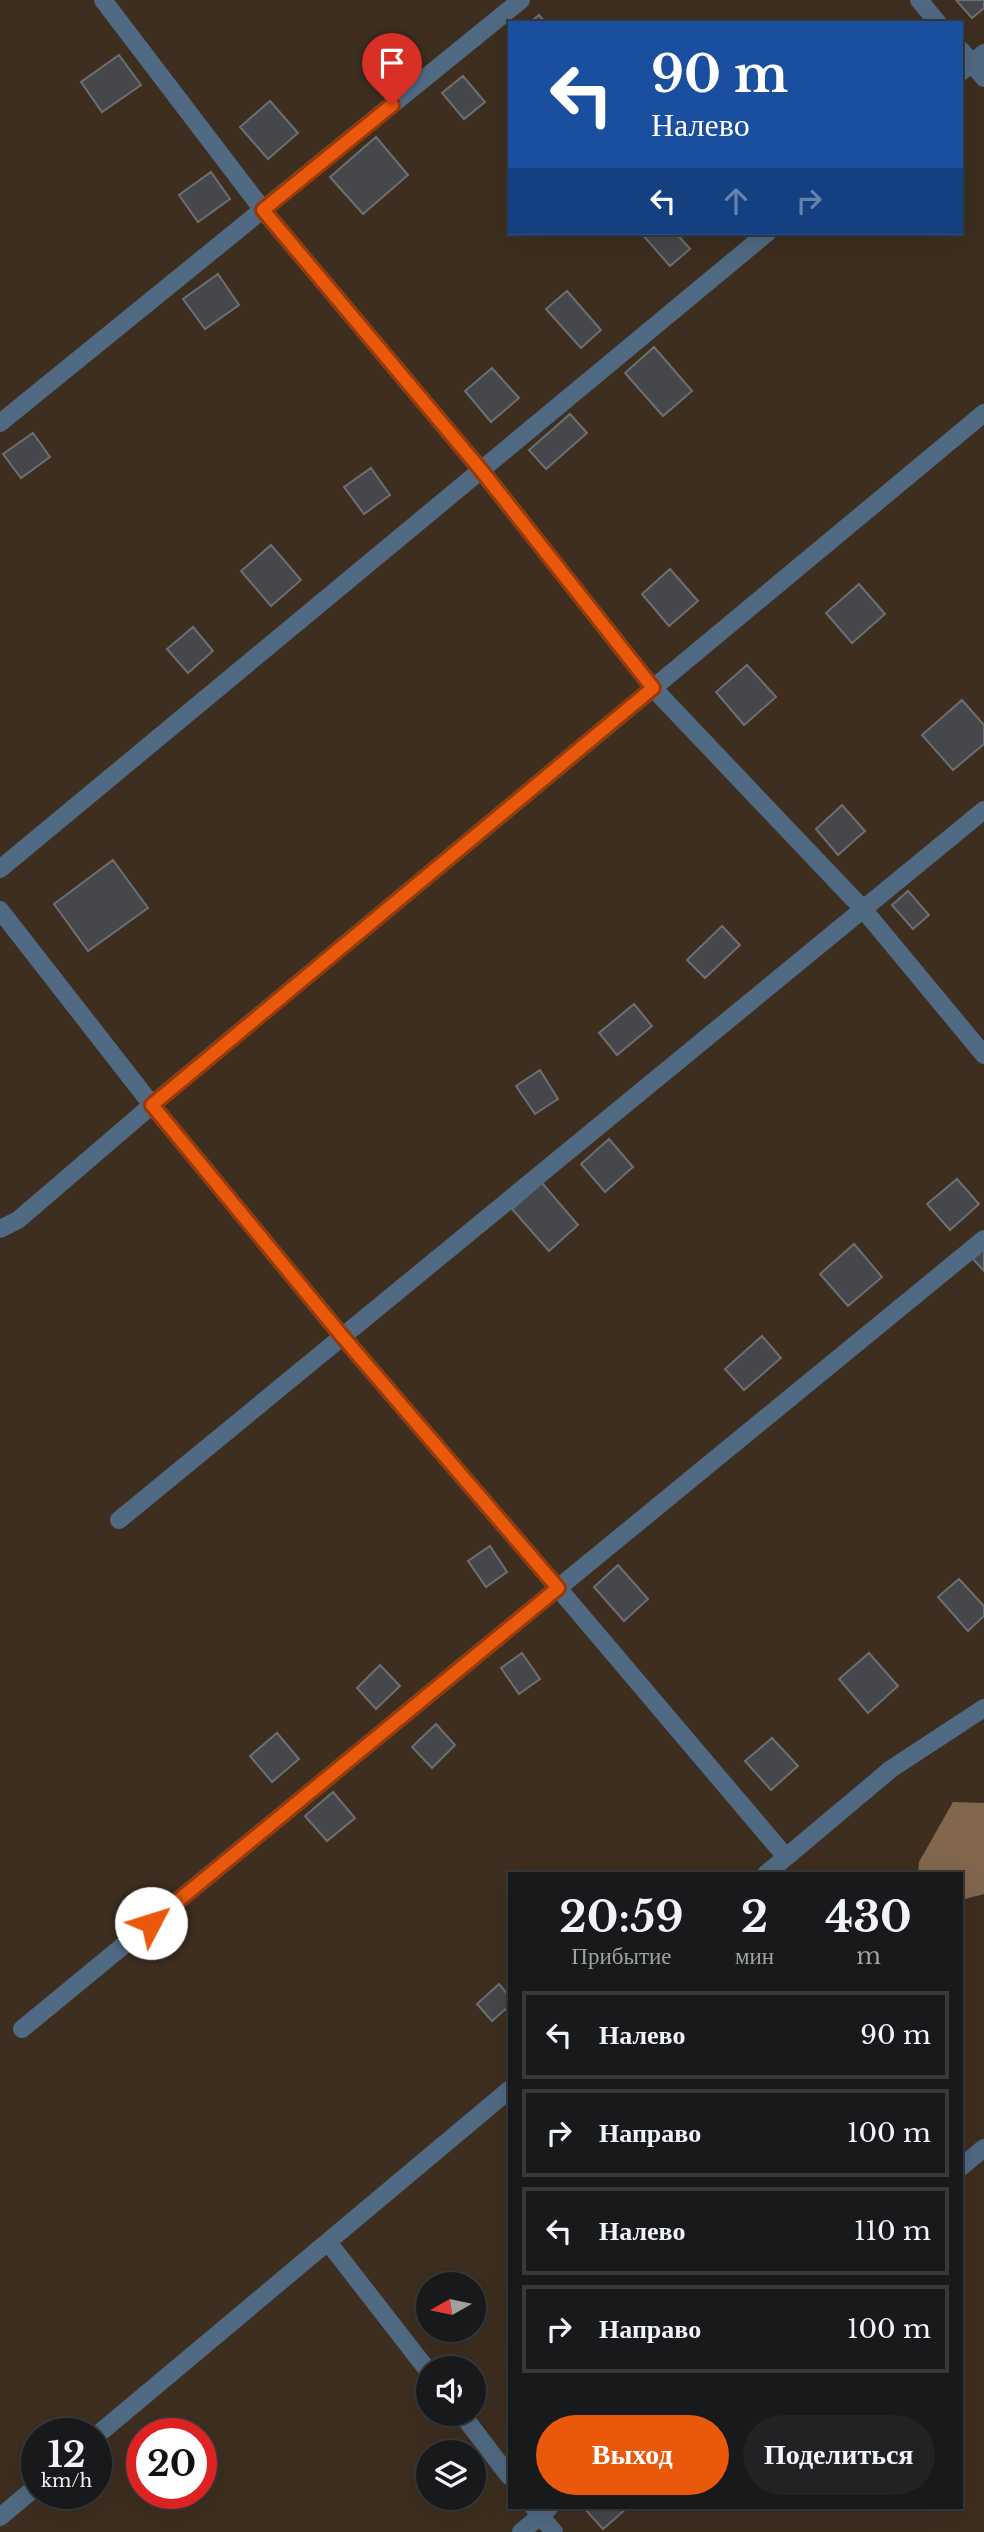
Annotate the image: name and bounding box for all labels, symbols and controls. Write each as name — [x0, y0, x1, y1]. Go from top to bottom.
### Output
pin — [362, 33, 422, 105]
icon: arrive — [373, 44, 411, 82]
text: 90 m — [651, 44, 788, 105]
icon: left — [536, 49, 627, 140]
text: Налево — [651, 105, 750, 145]
icon: left — [644, 182, 682, 220]
icon: ahead — [717, 182, 755, 220]
icon: right — [790, 182, 828, 220]
position arrow — [114, 1886, 188, 1960]
text: 20:59 — [559, 1891, 684, 1943]
text: 2 — [741, 1891, 768, 1943]
text: 430 — [825, 1891, 912, 1943]
text: Прибытие — [571, 1942, 672, 1970]
text: мин — [735, 1942, 774, 1970]
text: m — [856, 1942, 881, 1970]
icon: left — [540, 2016, 578, 2054]
text: Налево — [599, 2019, 685, 2051]
text: 90 m — [860, 2019, 931, 2051]
icon: right — [540, 2114, 578, 2152]
text: Направо — [599, 2117, 701, 2149]
text: 100 m — [847, 2117, 931, 2149]
icon: left — [540, 2212, 578, 2250]
text: Налево — [599, 2215, 685, 2247]
text: 110 m — [854, 2215, 931, 2247]
north arrow — [416, 2272, 486, 2342]
map controls — [416, 2272, 486, 2510]
icon: right — [540, 2310, 578, 2348]
text: Направо — [599, 2313, 701, 2345]
text: 100 m — [847, 2313, 931, 2345]
button: sound — [416, 2356, 486, 2426]
button: Выход — [536, 2415, 729, 2495]
button: Поделиться — [743, 2415, 935, 2495]
speed limit sign: 20 — [126, 2418, 217, 2509]
text: 12 — [47, 2433, 86, 2476]
button: layers — [416, 2440, 486, 2510]
text: km/h — [41, 2470, 92, 2492]

